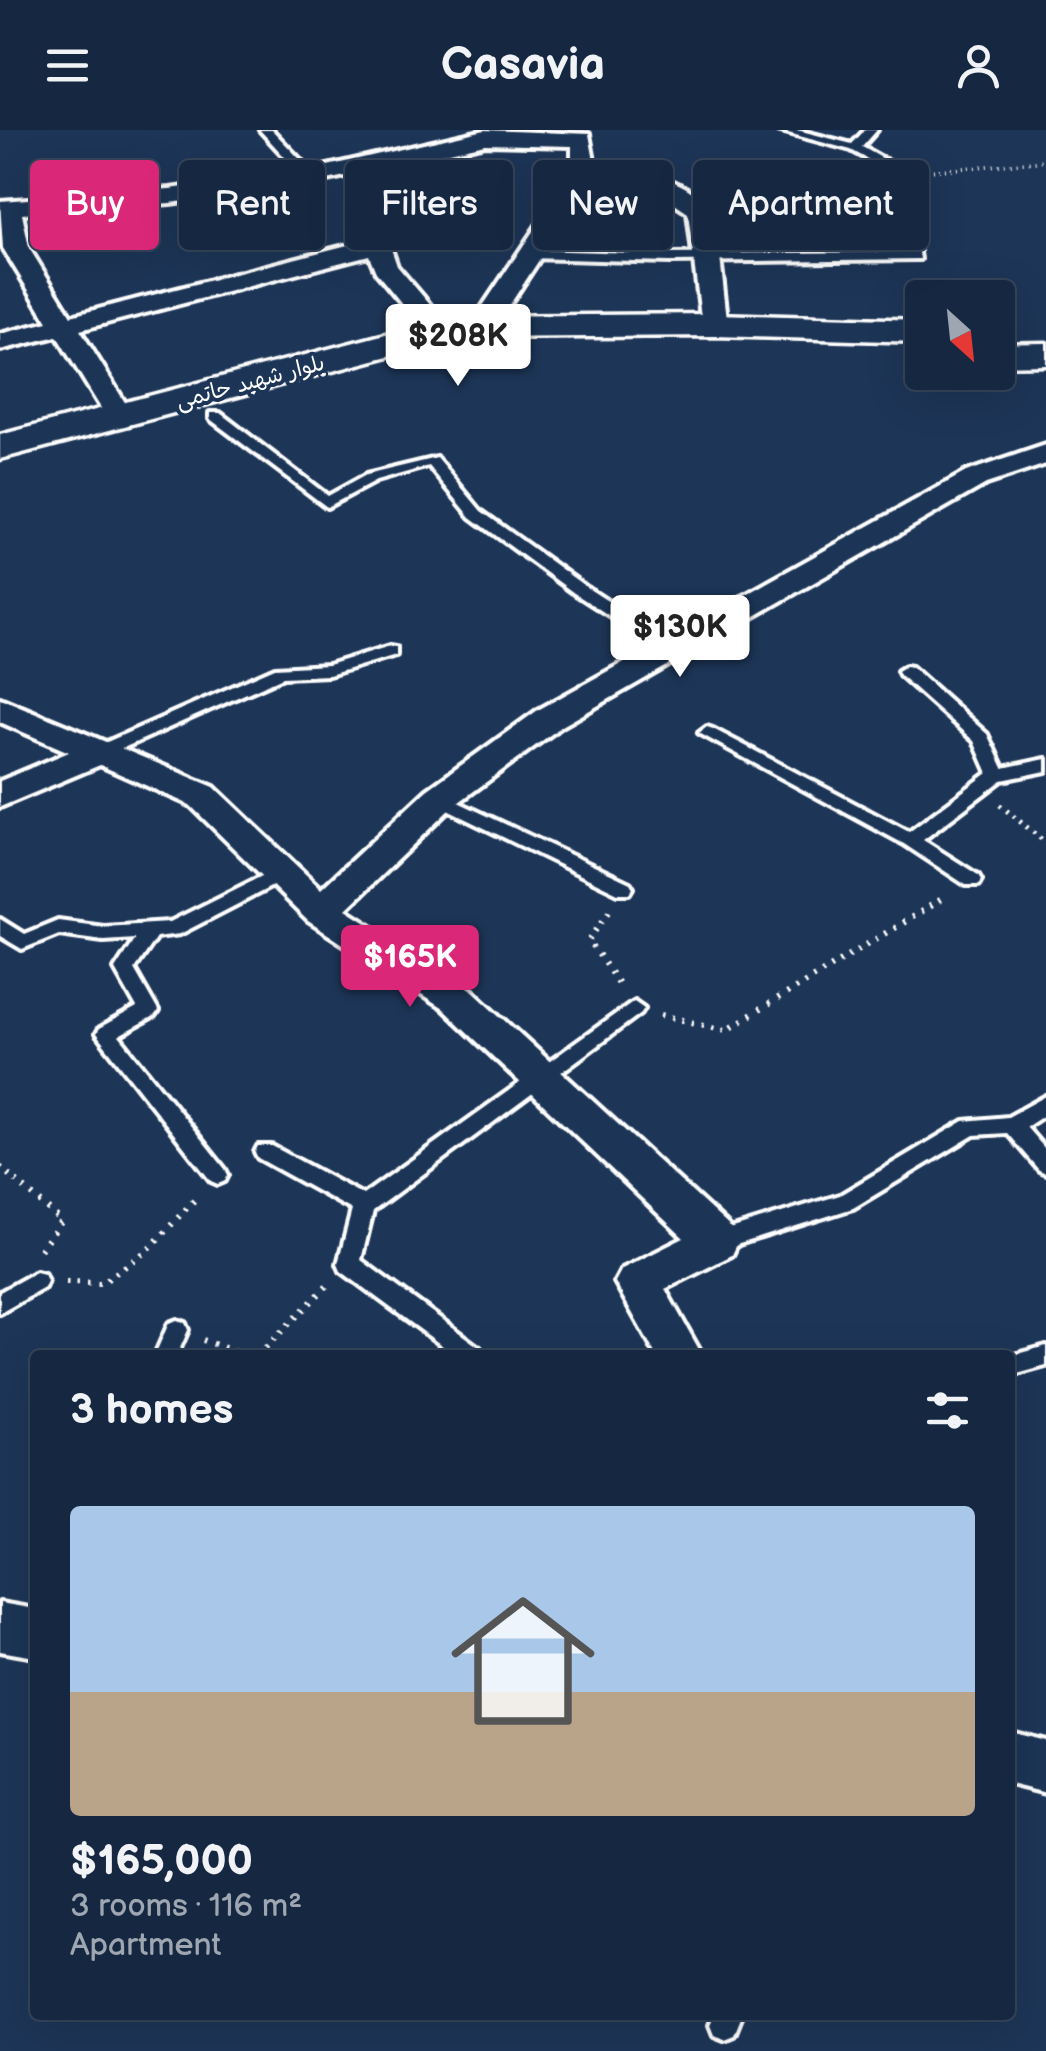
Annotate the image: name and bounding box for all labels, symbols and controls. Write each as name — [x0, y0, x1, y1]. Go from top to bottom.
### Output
icon: menu — [40, 38, 95, 93]
text: Casavia — [441, 38, 605, 93]
icon: person — [951, 38, 1006, 93]
chip: Buy — [30, 160, 159, 250]
chip: Rent — [179, 160, 325, 250]
chip: Filters — [345, 160, 513, 250]
chip: New — [533, 160, 673, 250]
chip: Apartment — [693, 160, 929, 250]
north arrow — [905, 280, 1015, 390]
map controls — [905, 280, 1015, 390]
pin: $208K — [388, 304, 528, 389]
text: $208K — [408, 317, 508, 356]
street label: بلوار شهید حاتمی — [173, 350, 328, 415]
pin: $130K — [610, 595, 750, 680]
text: $130K — [633, 608, 727, 647]
pin: $165K — [340, 925, 480, 1010]
text: $165K — [363, 938, 457, 977]
icon: filters — [920, 1383, 975, 1438]
text: 3 homes — [70, 1385, 233, 1436]
icon: home — [433, 1571, 613, 1751]
text: $165,000 — [70, 1836, 253, 1887]
text: 3 rooms · 116 m² — [70, 1887, 302, 1926]
text: Apartment — [70, 1926, 221, 1965]

